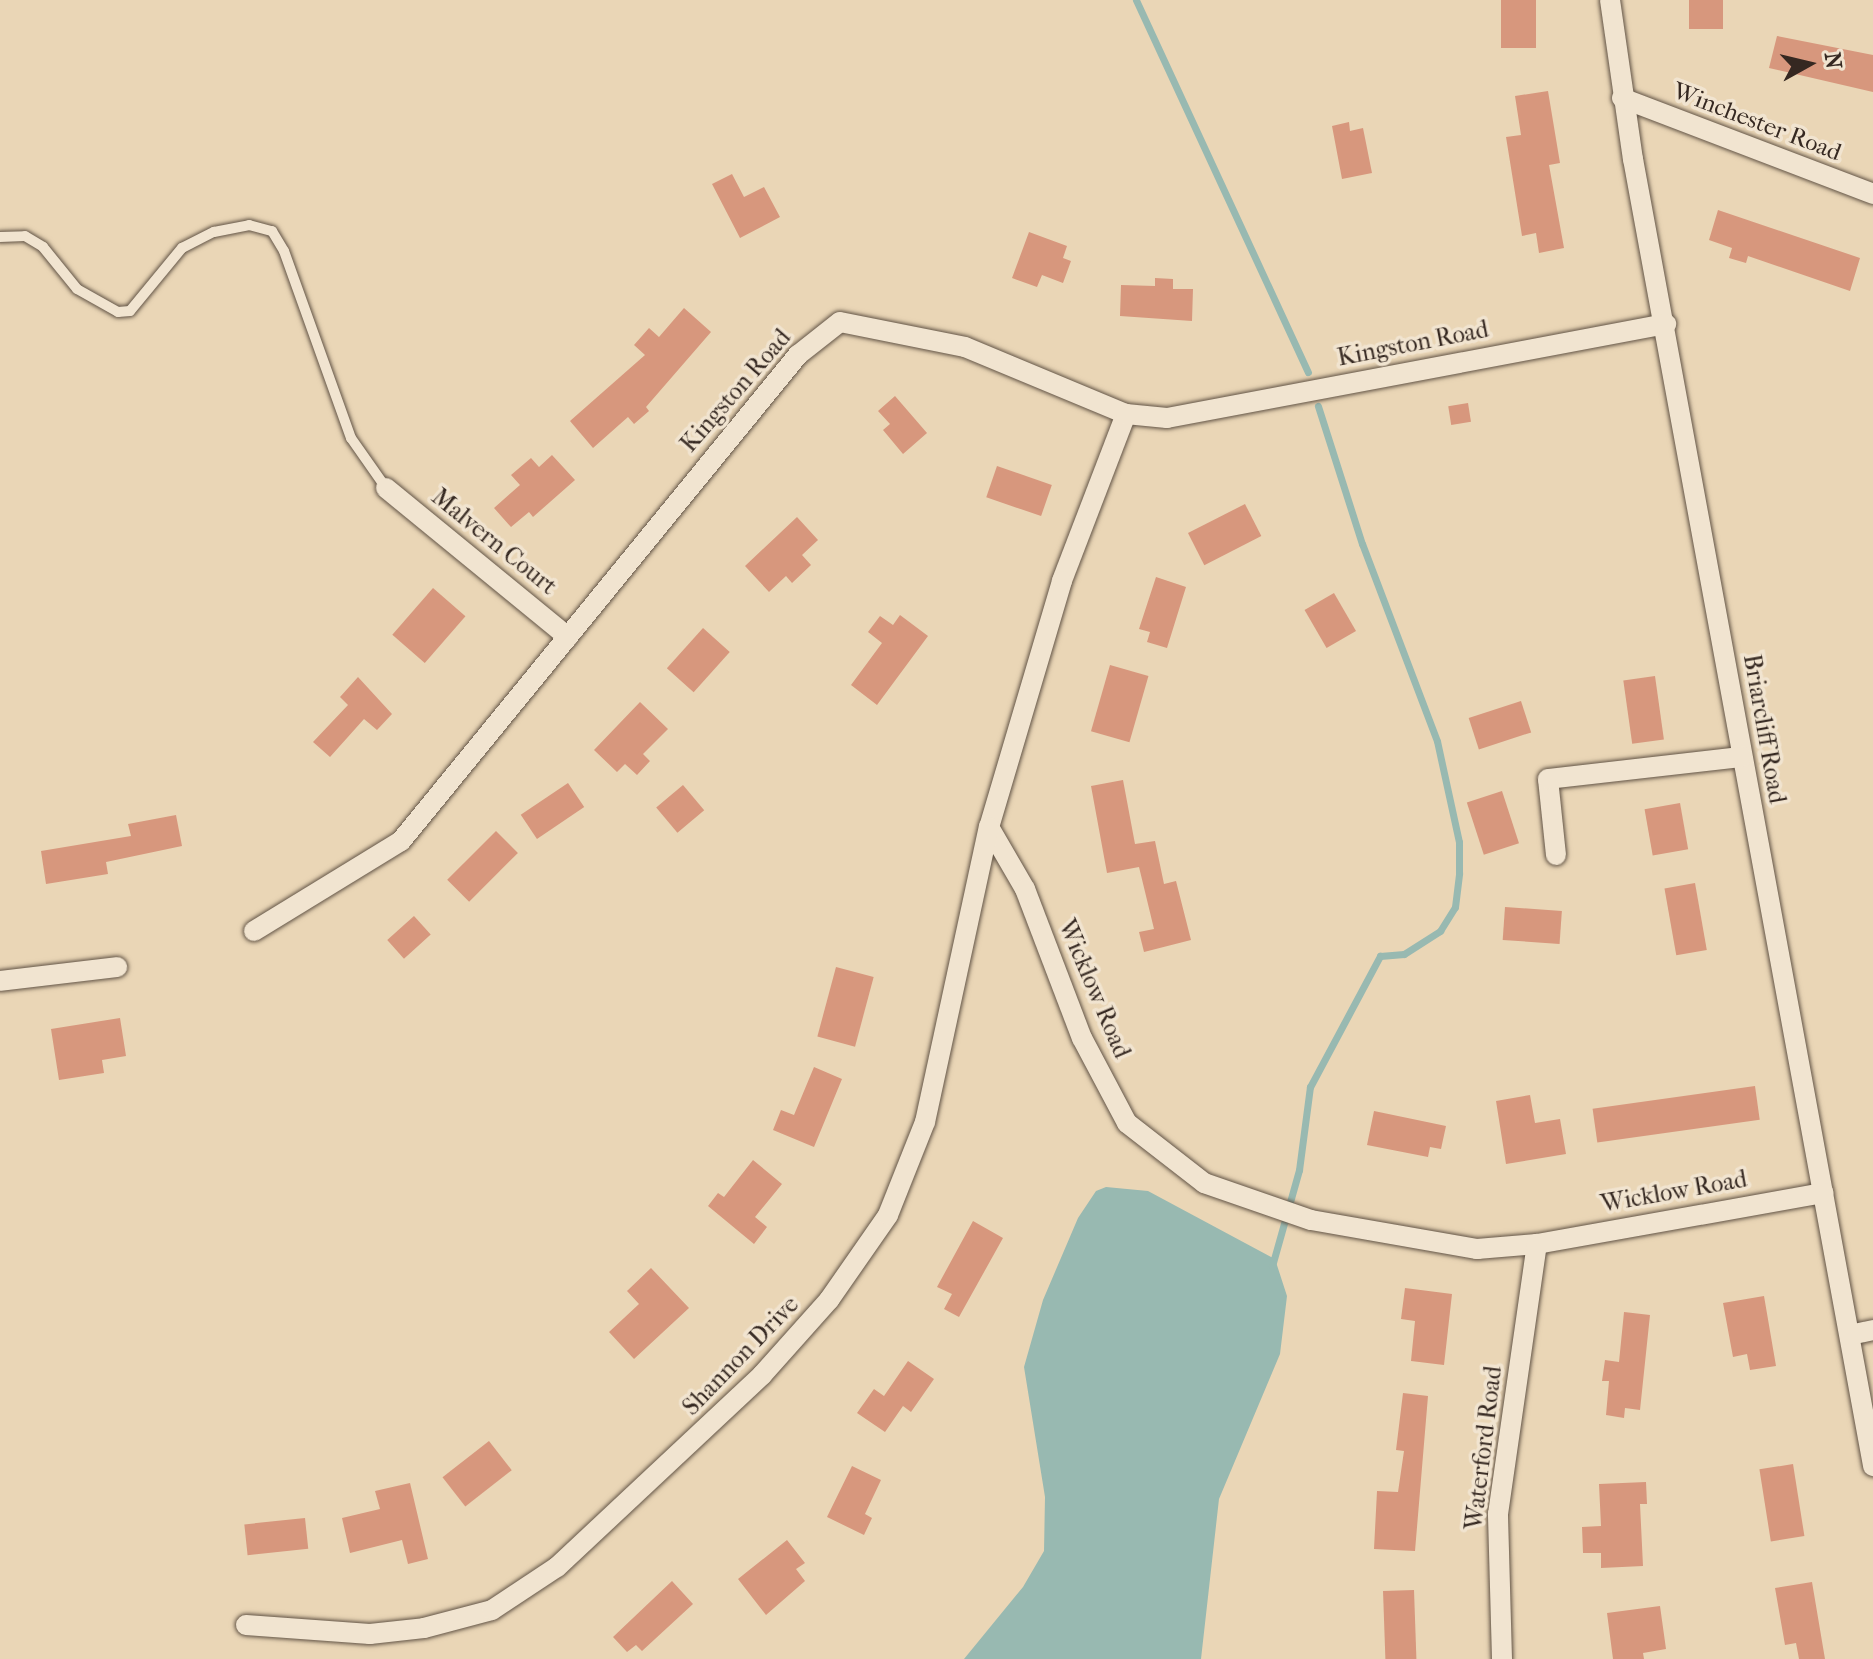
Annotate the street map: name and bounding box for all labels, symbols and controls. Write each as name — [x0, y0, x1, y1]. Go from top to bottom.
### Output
north arrow — [1769, 24, 1849, 104]
text: N — [1819, 51, 1847, 71]
street label: Winchester Road — [1669, 77, 1845, 167]
street label: Kingston Road — [1335, 315, 1491, 373]
street label: Kingston Road — [675, 324, 797, 458]
street label: Malvern Court — [426, 483, 562, 601]
street label: Briarcliff Road — [1737, 652, 1791, 806]
street label: Wicklow Road — [1052, 915, 1136, 1063]
street label: Wicklow Road — [1599, 1165, 1749, 1219]
street label: Shannon Drive — [677, 1290, 805, 1422]
street label: Waterford Road — [1460, 1365, 1508, 1531]

